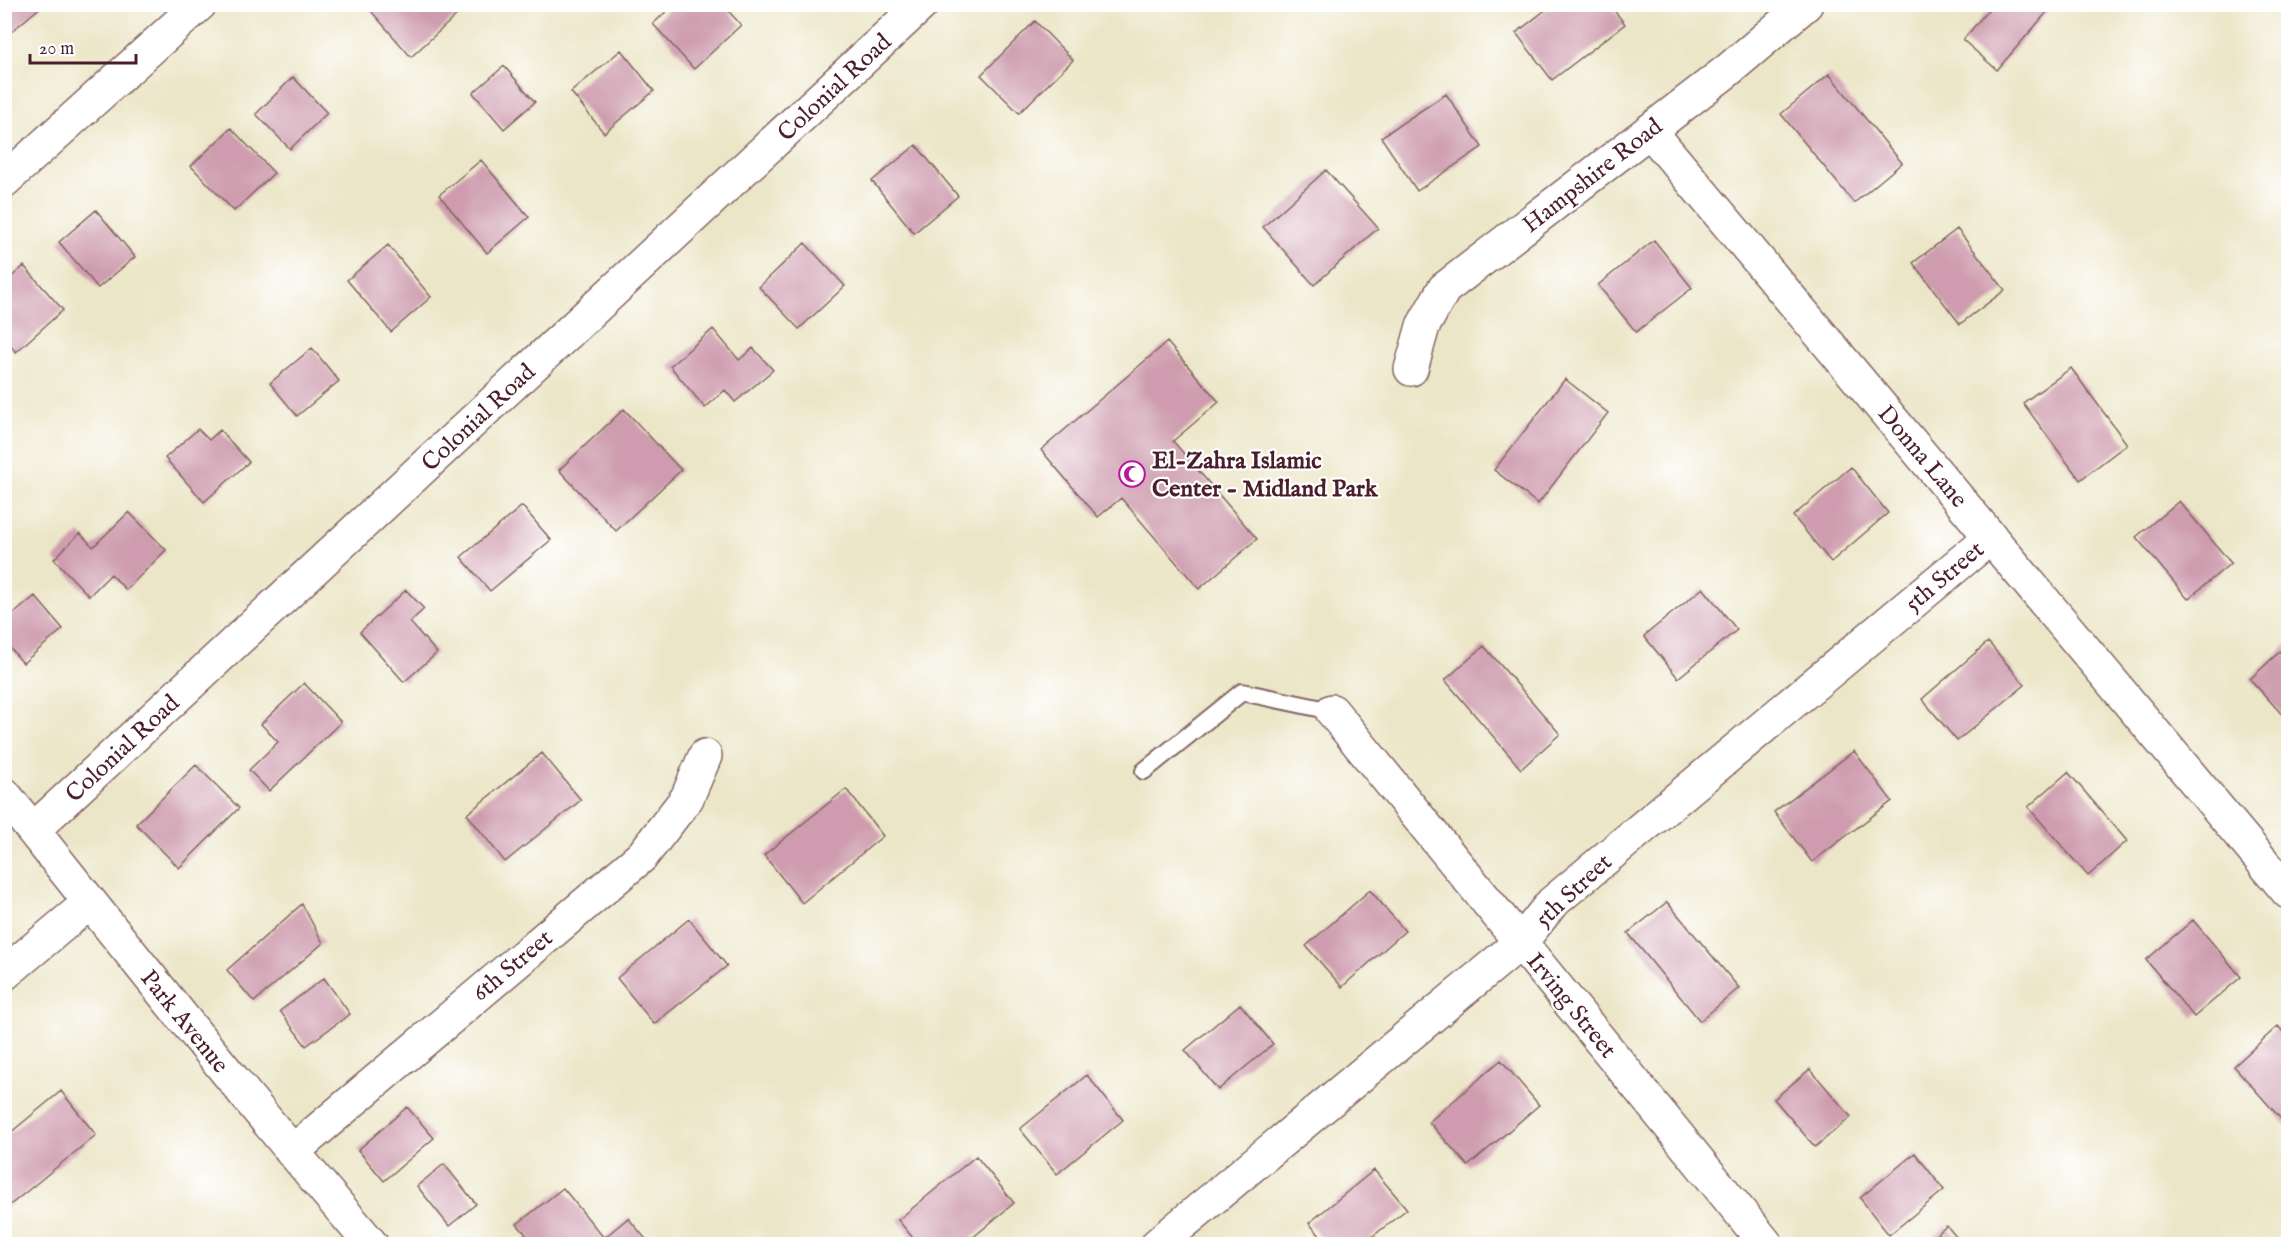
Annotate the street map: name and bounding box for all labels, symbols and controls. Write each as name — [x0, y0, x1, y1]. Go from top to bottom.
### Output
scale bar — [30, 27, 136, 65]
street label: Colonial Road — [771, 27, 899, 149]
text: 20 m — [39, 38, 74, 61]
street label: Hampshire Road — [1517, 112, 1669, 241]
street label: Colonial Road — [415, 357, 543, 479]
street label: Donna Lane — [1870, 399, 1974, 515]
place label: El-Zahra Islamic Center - Midland Park — [1152, 446, 1379, 505]
mosque icon: El-Zahra Islamic Center - Midland Park — [1117, 459, 1147, 489]
street label: 5th Street — [1899, 535, 1991, 619]
street label: Colonial Road — [59, 688, 187, 810]
street label: 5th Street — [1529, 848, 1619, 935]
street label: 6th Street — [466, 923, 560, 1009]
street label: Irving Street — [1519, 947, 1623, 1065]
street label: Park Avenue — [133, 964, 235, 1080]

